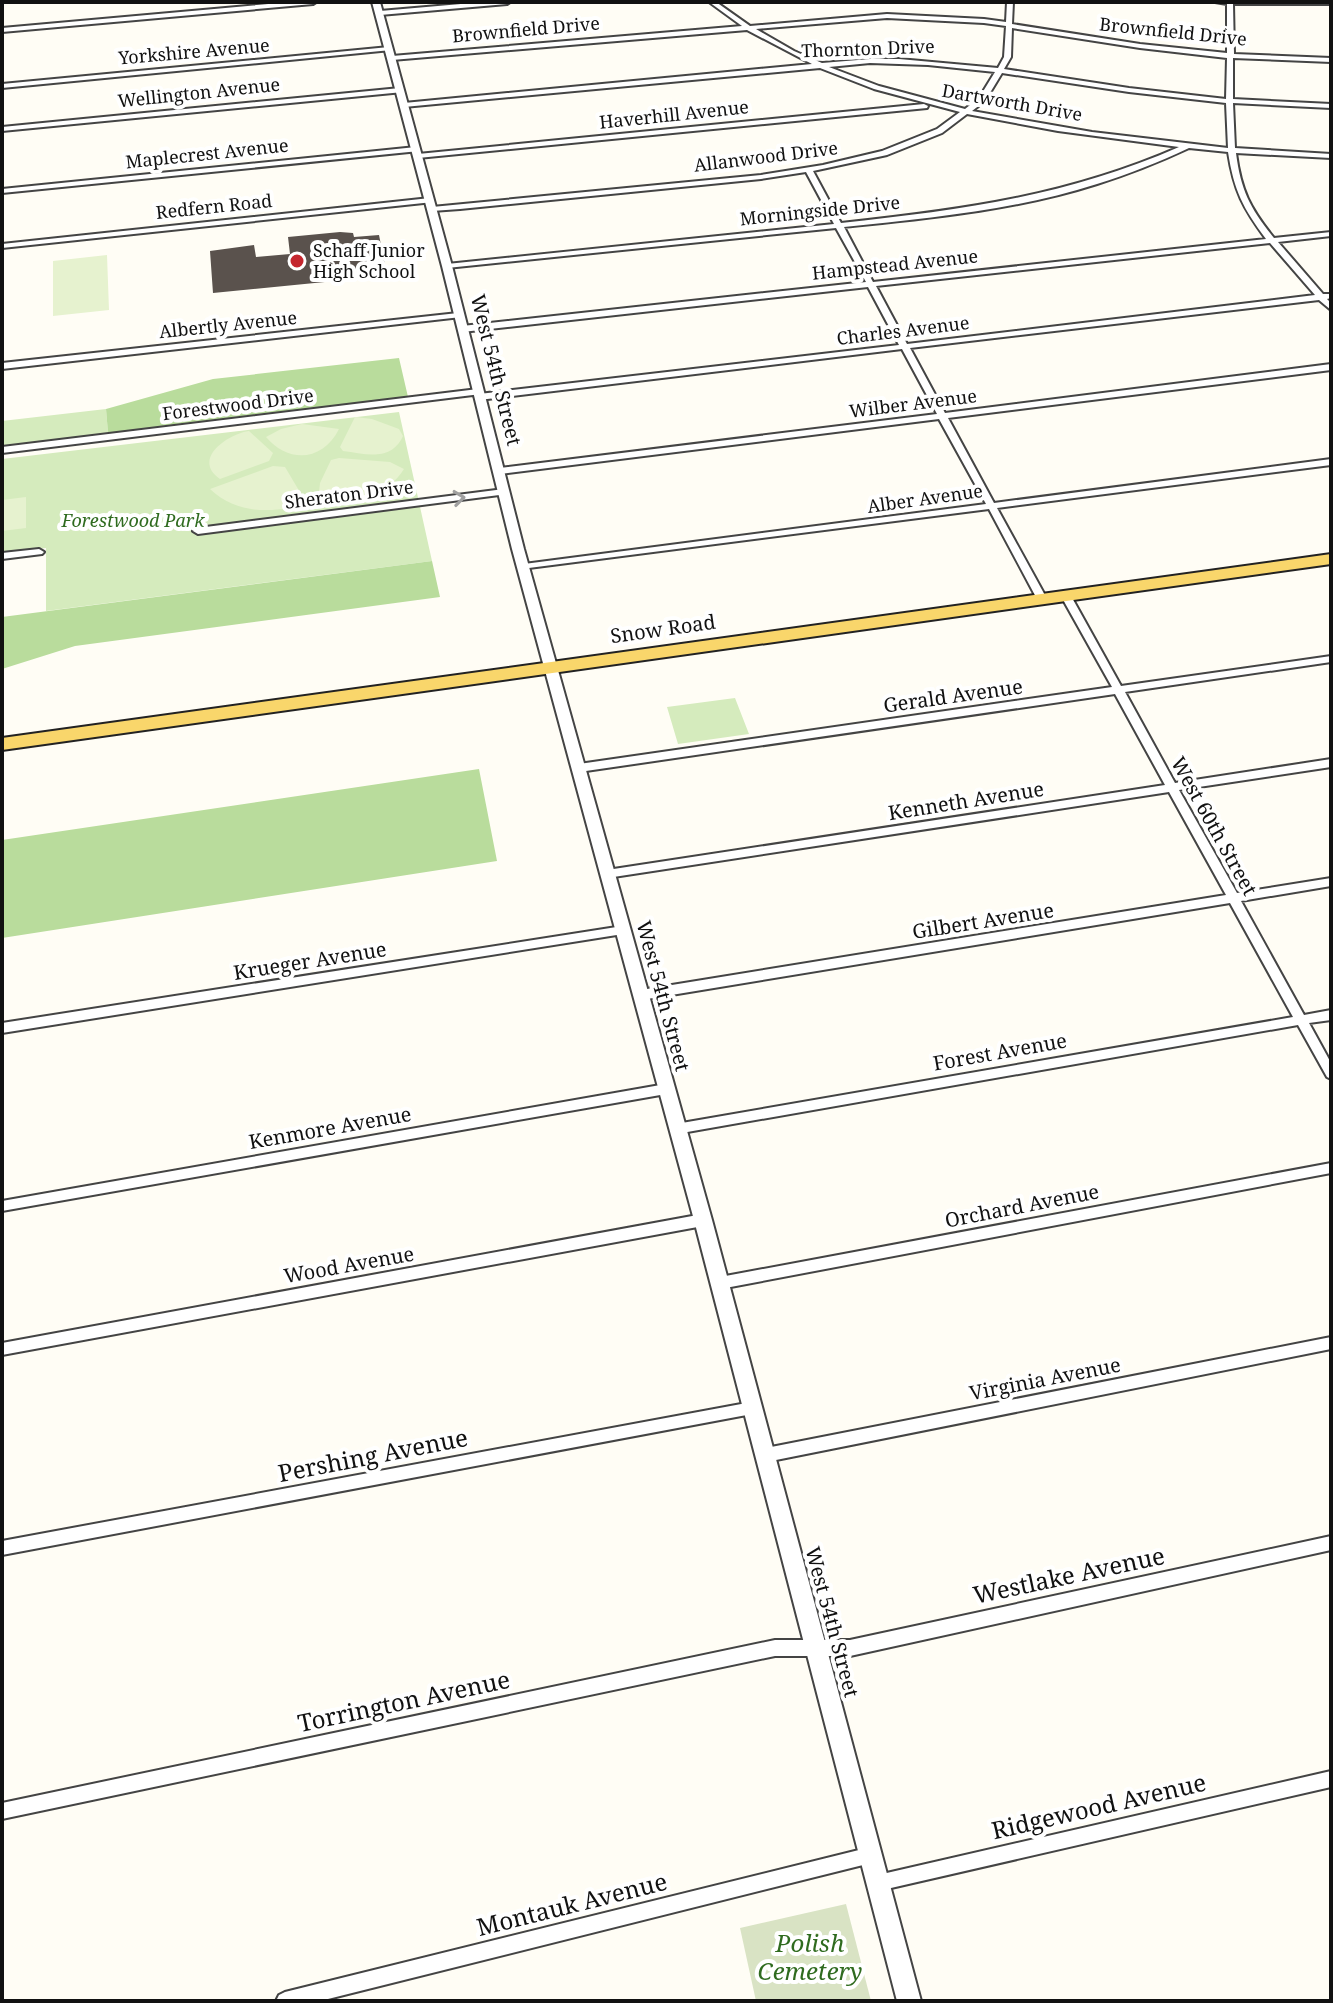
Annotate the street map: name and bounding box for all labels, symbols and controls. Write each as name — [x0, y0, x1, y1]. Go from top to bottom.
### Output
street label: Brownfield Drive — [451, 11, 601, 47]
street label: Brownfield Drive — [1098, 11, 1248, 51]
street label: Yorkshire Avenue — [116, 32, 271, 70]
street label: Thornton Drive — [801, 34, 935, 62]
street label: Wellington Avenue — [117, 72, 281, 112]
street label: Dartworth Drive — [940, 78, 1084, 126]
street label: Haverhill Avenue — [598, 94, 750, 134]
street label: Maplecrest Avenue — [124, 133, 290, 173]
street label: Allanwood Drive — [692, 135, 839, 177]
street label: Redfern Road — [155, 188, 273, 224]
street label: Morningside Drive — [739, 190, 901, 230]
place label: Schaff Junior High School — [313, 238, 425, 283]
street label: Hampstead Avenue — [811, 243, 979, 285]
marker: Schaff Junior High School — [288, 252, 306, 270]
street label: West 54th Street — [465, 292, 528, 448]
street label: Albertly Avenue — [158, 305, 298, 343]
street label: Charles Avenue — [835, 310, 971, 350]
street label: Forestwood Drive — [161, 383, 315, 425]
street label: Wilber Avenue — [848, 383, 978, 423]
street label: Sheraton Drive — [283, 474, 415, 514]
street label: Alber Avenue — [866, 478, 984, 518]
one-way arrow — [453, 489, 466, 506]
park label: Forestwood Park — [61, 508, 205, 532]
street label: Snow Road — [609, 608, 717, 649]
street label: Gerald Avenue — [882, 672, 1024, 719]
street label: West 60th Street — [1165, 752, 1264, 900]
street label: Kenneth Avenue — [886, 775, 1046, 826]
street label: Gilbert Avenue — [910, 896, 1056, 945]
street label: West 54th Street — [630, 918, 697, 1074]
street label: Krueger Avenue — [232, 935, 388, 986]
street label: Forest Avenue — [931, 1026, 1069, 1077]
street label: Kenmore Avenue — [247, 1100, 413, 1155]
street label: Orchard Avenue — [943, 1177, 1101, 1234]
street label: Wood Avenue — [282, 1240, 416, 1289]
street label: Virginia Avenue — [967, 1351, 1123, 1406]
street label: Pershing Avenue — [275, 1420, 470, 1489]
street label: Westlake Avenue — [970, 1538, 1168, 1611]
street label: West 54th Street — [799, 1544, 866, 1700]
street label: Torrington Avenue — [295, 1662, 513, 1739]
street label: Ridgewood Avenue — [988, 1765, 1209, 1846]
street label: Montauk Avenue — [473, 1864, 670, 1943]
park label: Polish Cemetery — [758, 1926, 862, 1987]

